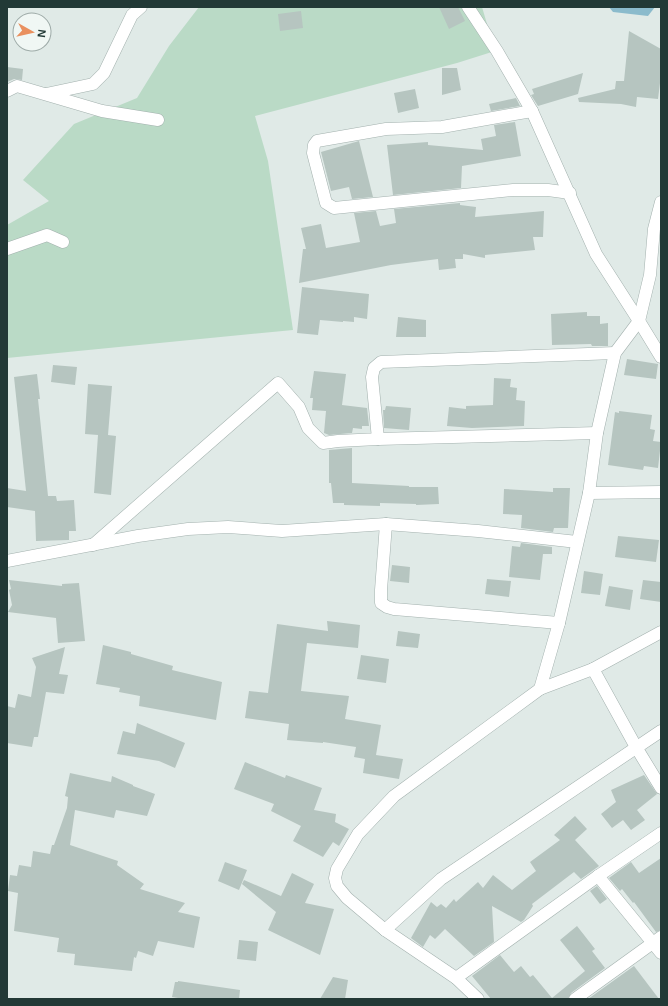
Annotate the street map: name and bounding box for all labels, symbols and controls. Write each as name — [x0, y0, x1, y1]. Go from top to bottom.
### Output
north arrow — [12, 12, 52, 52]
text: N — [35, 29, 48, 38]

